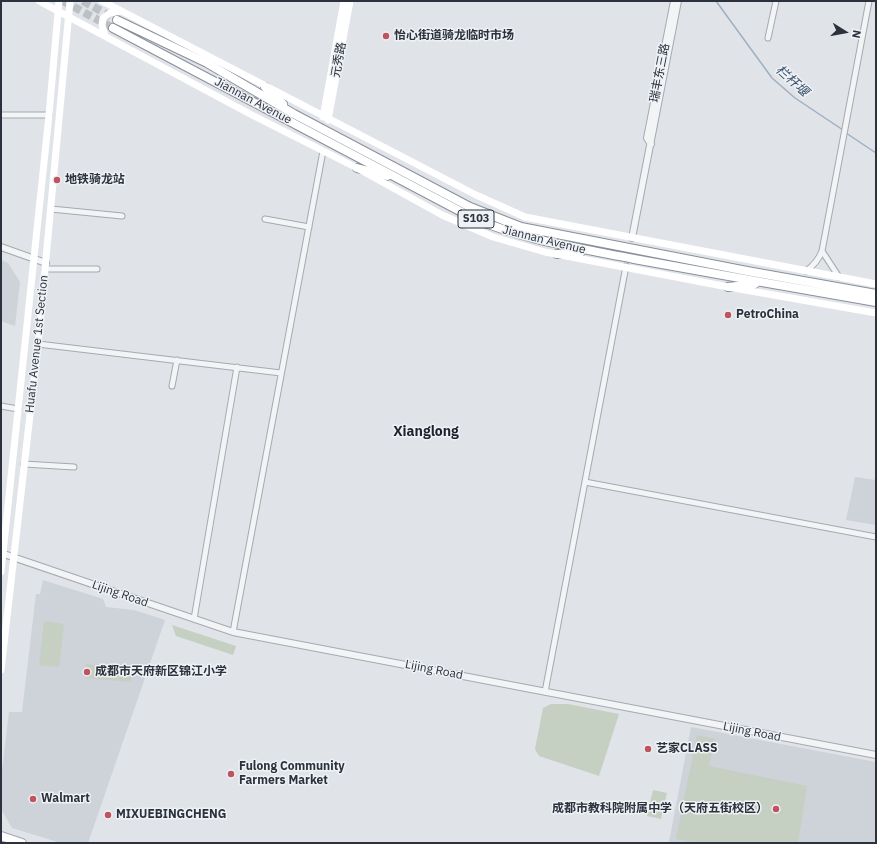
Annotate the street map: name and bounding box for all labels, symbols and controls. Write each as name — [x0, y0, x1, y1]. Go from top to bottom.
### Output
north arrow — [825, 12, 865, 52]
place label: 怡心街道骑龙临时市场 — [394, 29, 514, 43]
text: N — [849, 29, 864, 40]
marker: 怡心街道骑龙临时市场 — [381, 31, 391, 41]
street label: 元秀路 — [329, 41, 349, 79]
street label: 瑞丰东三路 — [647, 42, 673, 104]
water label: 栏杆堰 — [772, 62, 812, 100]
street label: Jiannan Avenue — [212, 75, 294, 127]
place label: 地铁骑龙站 — [65, 173, 125, 187]
marker: 地铁骑龙站 — [52, 175, 62, 185]
road number: S103 — [458, 210, 494, 228]
street label: Jiannan Avenue — [501, 223, 587, 257]
street label: Huafu Avenue 1st Section — [23, 274, 51, 414]
place label: PetroChina — [736, 308, 799, 322]
marker: PetroChina — [723, 310, 733, 320]
district label: Xianglong — [393, 424, 459, 440]
street label: Lijing Road — [90, 578, 150, 610]
street label: Lijing Road — [404, 657, 464, 683]
place label: 成都市天府新区锦江小学 — [95, 665, 227, 679]
marker: 成都市天府新区锦江小学 — [82, 667, 92, 677]
street label: Lijing Road — [722, 719, 782, 745]
place label: 艺家CLASS — [656, 742, 717, 756]
marker: 艺家CLASS — [643, 744, 653, 754]
place label: Fulong Community Farmers Market — [239, 760, 345, 788]
marker: Fulong Community Farmers Market — [226, 769, 236, 779]
place label: Walmart — [41, 792, 90, 806]
marker: Walmart — [28, 794, 38, 804]
place label: 成都市教科院附属中学（天府五街校区） — [552, 802, 768, 816]
marker: 成都市教科院附属中学（天府五街校区） — [771, 804, 781, 814]
place label: MIXUEBINGCHENG — [116, 808, 226, 822]
marker: MIXUEBINGCHENG — [103, 810, 113, 820]

